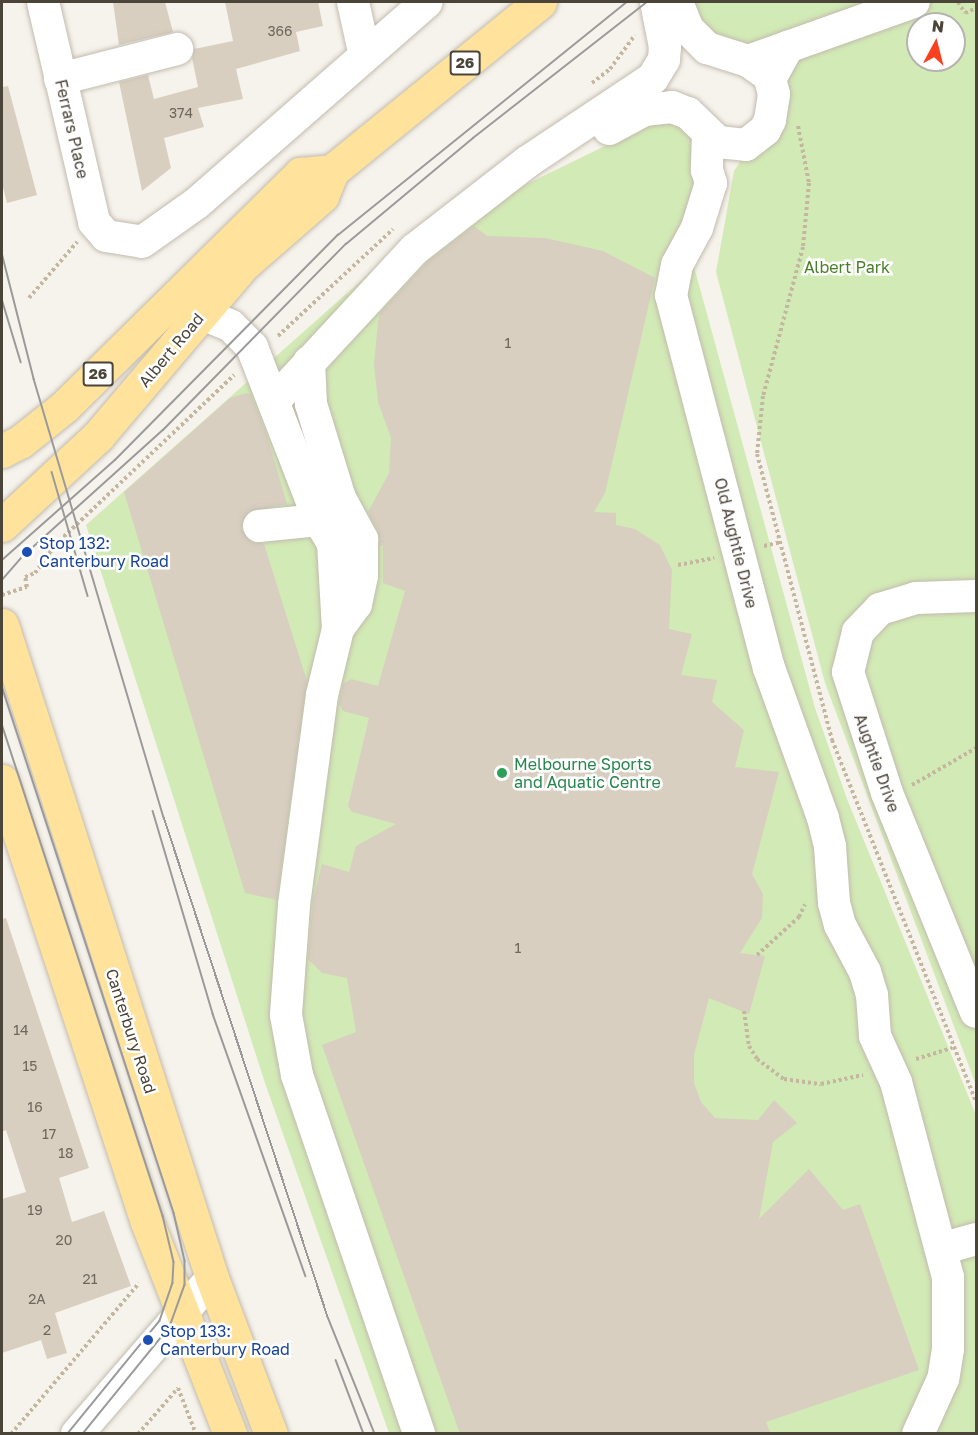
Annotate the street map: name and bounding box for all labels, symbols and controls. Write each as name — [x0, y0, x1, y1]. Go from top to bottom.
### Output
north arrow — [906, 12, 966, 72]
text: N — [931, 15, 945, 37]
house number: 366 — [267, 23, 293, 39]
road number: 26 — [448, 51, 482, 75]
street label: Ferrars Place — [51, 77, 93, 181]
house number: 374 — [169, 105, 193, 121]
park label: Albert Park — [804, 257, 890, 277]
street label: Albert Road — [134, 309, 208, 391]
house number: 1 — [505, 335, 511, 351]
road number: 26 — [82, 362, 114, 386]
street label: Old Aughtie Drive — [710, 476, 762, 610]
place label: Stop 132: Canterbury Road — [39, 533, 169, 571]
marker: Stop 132: Canterbury Road — [20, 545, 34, 559]
street label: Aughtie Drive — [850, 711, 904, 815]
place label: Melbourne Sports and Aquatic Centre — [514, 754, 661, 792]
marker: Melbourne Sports and Aquatic Centre — [495, 766, 509, 780]
house number: 1 — [515, 940, 521, 956]
street label: Canterbury Road — [102, 966, 160, 1096]
house number: 14 — [13, 1022, 29, 1038]
house number: 15 — [23, 1058, 37, 1074]
house number: 16 — [27, 1099, 43, 1115]
house number: 17 — [42, 1126, 56, 1142]
house number: 18 — [58, 1145, 74, 1161]
house number: 19 — [27, 1202, 43, 1218]
house number: 20 — [56, 1232, 72, 1248]
house number: 21 — [83, 1271, 97, 1287]
house number: 2A — [28, 1291, 46, 1307]
place label: Stop 133: Canterbury Road — [160, 1321, 290, 1359]
house number: 2 — [43, 1322, 51, 1338]
marker: Stop 133: Canterbury Road — [141, 1333, 155, 1347]

